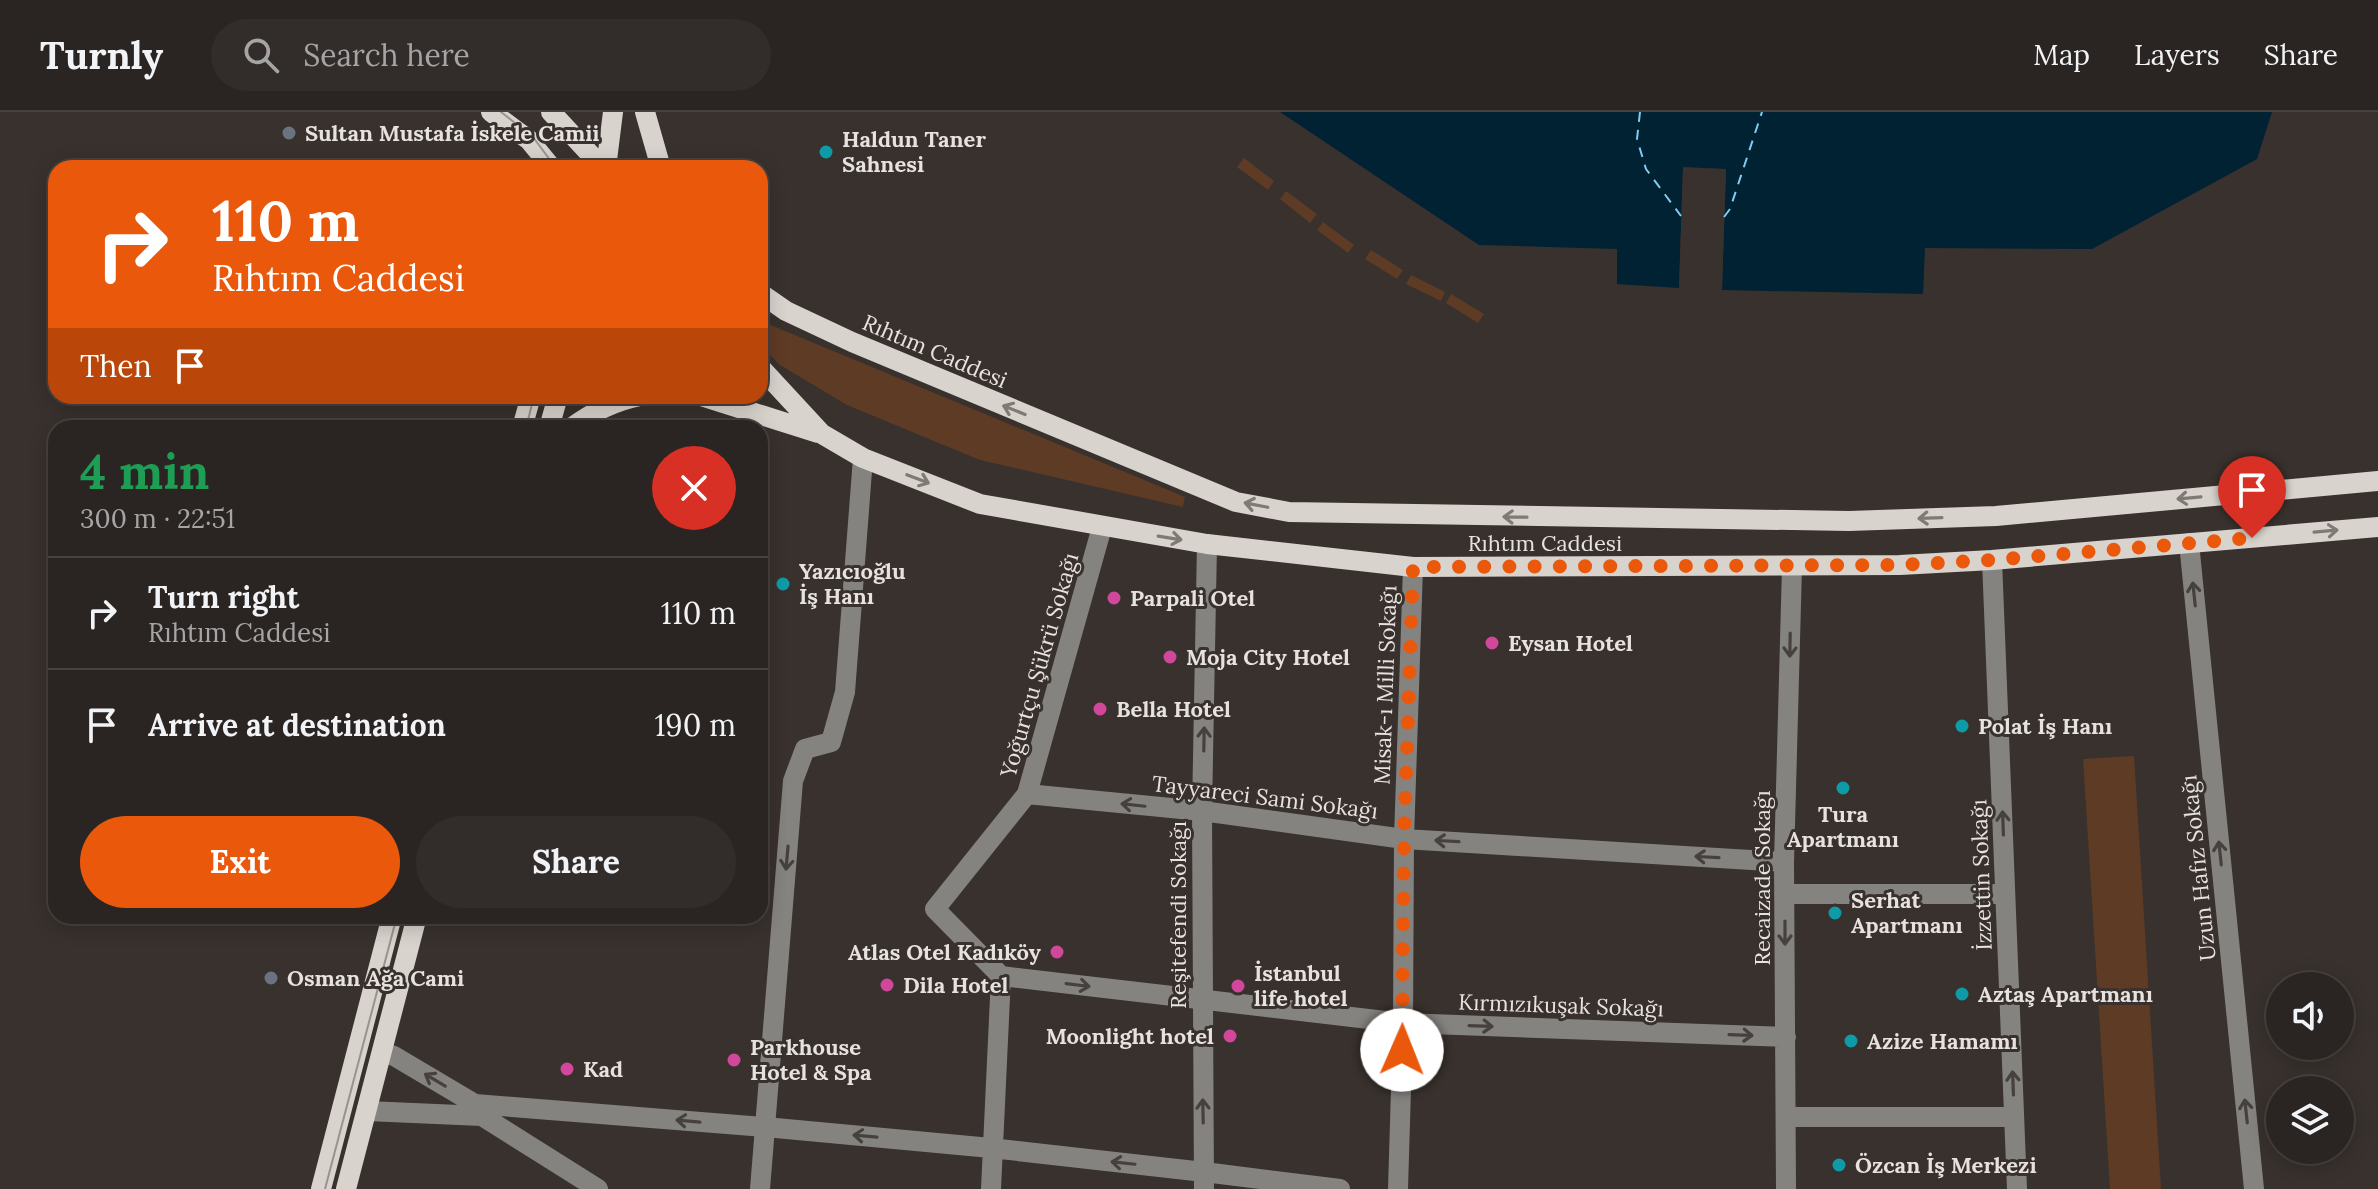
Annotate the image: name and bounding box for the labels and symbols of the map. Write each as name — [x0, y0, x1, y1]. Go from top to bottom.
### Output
place label: Sultan Mustafa İskele Camii — [305, 119, 600, 147]
marker: Sultan Mustafa İskele Camii — [280, 124, 298, 142]
place label: Haldun Taner Sahnesi — [842, 125, 986, 178]
marker: Haldun Taner Sahnesi — [817, 143, 835, 161]
street label: Rıhtım Caddesi — [858, 308, 1012, 394]
one-way arrow — [1002, 402, 1027, 417]
pin — [2218, 456, 2286, 538]
one-way arrow — [905, 473, 930, 487]
one-way arrow — [2176, 491, 2203, 506]
one-way arrow — [1244, 497, 1269, 512]
one-way arrow — [1502, 509, 1529, 524]
one-way arrow — [1917, 511, 1944, 526]
one-way arrow — [2312, 523, 2339, 538]
street label: Rıhtım Caddesi — [1468, 529, 1622, 557]
one-way arrow — [1157, 531, 1182, 546]
street label: Yoğurtçu Şükrü Sokağı — [993, 549, 1085, 782]
place label: Yazıcıoğlu İş Hanı — [799, 557, 906, 610]
marker: Yazıcıoğlu İş Hanı — [774, 575, 792, 593]
one-way arrow — [2187, 581, 2202, 608]
place label: Parpali Otel — [1130, 584, 1255, 612]
street label: Misak-ı Milli Sokağı — [1368, 585, 1402, 785]
marker: Parpali Otel — [1105, 589, 1123, 607]
place label: Eysan Hotel — [1508, 629, 1633, 657]
one-way arrow — [1782, 631, 1798, 658]
marker: Eysan Hotel — [1483, 634, 1501, 652]
place label: Moja City Hotel — [1186, 643, 1350, 671]
marker: Moja City Hotel — [1161, 648, 1179, 666]
place label: Bella Hotel — [1116, 695, 1231, 723]
marker: Bella Hotel — [1091, 700, 1109, 718]
place label: Polat İş Hanı — [1978, 712, 2112, 740]
marker: Polat İş Hanı — [1953, 717, 1971, 735]
one-way arrow — [1196, 726, 1211, 753]
street label: Tayyareci Sami Sokağı — [1150, 769, 1380, 825]
street label: Uzun Hafız Sokağı — [2174, 774, 2222, 962]
marker: Tura Apartmanı — [1834, 779, 1852, 797]
street label: Recaizade Sokağı — [1748, 790, 1776, 966]
one-way arrow — [1120, 797, 1147, 812]
street label: İzzettin Sokağı — [1964, 799, 1998, 951]
place label: Tura Apartmanı — [1787, 800, 1899, 853]
one-way arrow — [1995, 810, 2010, 837]
street label: Reşitefendi Sokağı — [1164, 821, 1192, 1009]
one-way arrow — [1434, 834, 1461, 849]
one-way arrow — [2213, 840, 2228, 867]
one-way arrow — [779, 845, 794, 871]
one-way arrow — [1694, 849, 1721, 864]
place label: Serhat Apartmanı — [1851, 886, 1963, 939]
marker: Serhat Apartmanı — [1826, 904, 1844, 922]
one-way arrow — [1777, 919, 1793, 946]
place label: Atlas Otel Kadıköy — [848, 938, 1042, 966]
marker: Atlas Otel Kadıköy — [1048, 943, 1066, 961]
place label: İstanbul life hotel — [1254, 959, 1348, 1012]
place label: Osman Ağa Cami — [287, 964, 464, 992]
marker: Osman Ağa Cami — [262, 969, 280, 987]
place label: Dila Hotel — [903, 971, 1009, 999]
marker: Dila Hotel — [878, 976, 896, 994]
marker: İstanbul life hotel — [1229, 977, 1247, 995]
one-way arrow — [1065, 978, 1090, 993]
place label: Aztaş Apartmanı — [1978, 980, 2153, 1008]
marker: Aztaş Apartmanı — [1953, 985, 1971, 1003]
street label: Kırmızıkuşak Sokağı — [1458, 987, 1664, 1023]
position arrow — [1360, 1008, 1444, 1092]
one-way arrow — [1467, 1018, 1494, 1033]
place label: Moonlight hotel — [1046, 1022, 1214, 1050]
marker: Moonlight hotel — [1221, 1027, 1239, 1045]
place label: Azize Hamamı — [1867, 1027, 2018, 1055]
one-way arrow — [1727, 1028, 1754, 1043]
marker: Azize Hamamı — [1842, 1032, 1860, 1050]
place label: Parkhouse Hotel & Spa — [750, 1033, 872, 1086]
marker: Parkhouse Hotel & Spa — [725, 1051, 743, 1069]
place label: Kad — [583, 1055, 623, 1083]
marker: Kad — [558, 1060, 576, 1078]
one-way arrow — [2005, 1070, 2020, 1097]
one-way arrow — [424, 1072, 447, 1088]
one-way arrow — [1195, 1098, 1211, 1125]
one-way arrow — [2239, 1098, 2254, 1125]
one-way arrow — [675, 1113, 702, 1128]
one-way arrow — [852, 1129, 879, 1144]
place label: Özcan İş Merkezi — [1855, 1151, 2037, 1179]
one-way arrow — [1110, 1155, 1137, 1170]
marker: Özcan İş Merkezi — [1830, 1156, 1848, 1174]

